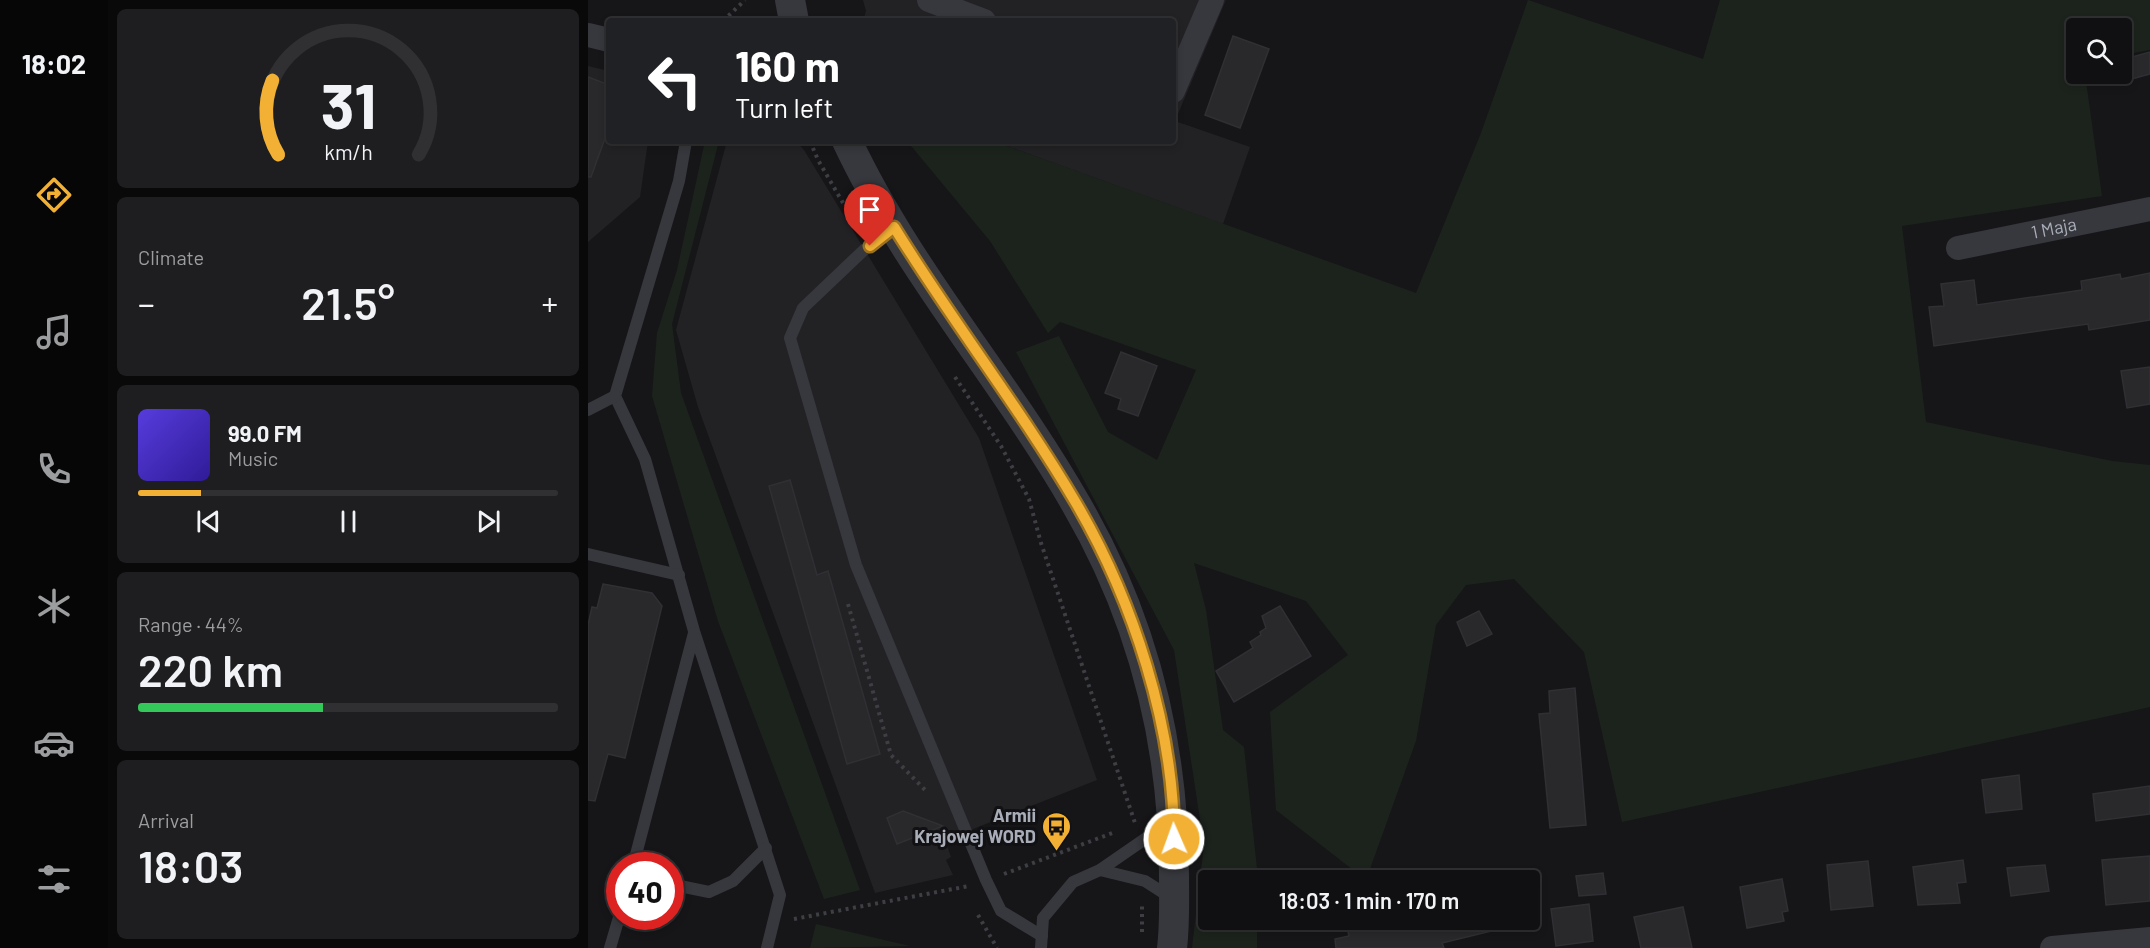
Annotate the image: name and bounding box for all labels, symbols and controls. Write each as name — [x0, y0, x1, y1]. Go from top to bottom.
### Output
map controls — [2066, 18, 2132, 84]
button: search — [2066, 18, 2132, 84]
text: 160 m — [735, 40, 840, 90]
icon: left — [636, 42, 714, 120]
text: 18:02 — [22, 47, 86, 79]
text: 31 — [320, 68, 376, 142]
text: Turn left — [735, 91, 833, 123]
text: km/h — [324, 140, 372, 165]
icon: directions — [33, 174, 75, 216]
pin — [844, 184, 895, 246]
icon: arrive — [853, 193, 886, 226]
street label: 1 Maja — [2029, 212, 2078, 243]
text: Climate — [138, 245, 204, 269]
text: 21.5° — [301, 275, 395, 329]
text: − — [138, 283, 155, 323]
text: + — [541, 283, 558, 323]
icon: music — [33, 311, 75, 353]
text: 99.0 FM — [228, 420, 302, 446]
text: Music — [228, 446, 278, 470]
icon: phone — [33, 448, 75, 490]
icon: previous — [192, 505, 225, 538]
icon: pause — [332, 505, 365, 538]
icon: next — [472, 505, 505, 538]
icon: climate — [33, 585, 75, 627]
text: Range · 44% — [138, 612, 244, 636]
text: 220 km — [138, 642, 283, 696]
icon: car — [33, 722, 75, 764]
place label: Armii Krajowej WORD — [914, 804, 1036, 847]
position arrow — [1142, 807, 1206, 871]
text: Arrival — [138, 808, 194, 832]
bus stop icon: Armii Krajowej WORD — [1041, 810, 1073, 852]
text: 18:03 — [138, 838, 243, 892]
speed limit sign: 40 — [606, 852, 684, 930]
icon: filters — [33, 858, 75, 900]
text: 18:03 · 1 min · 170 m — [1279, 887, 1459, 913]

